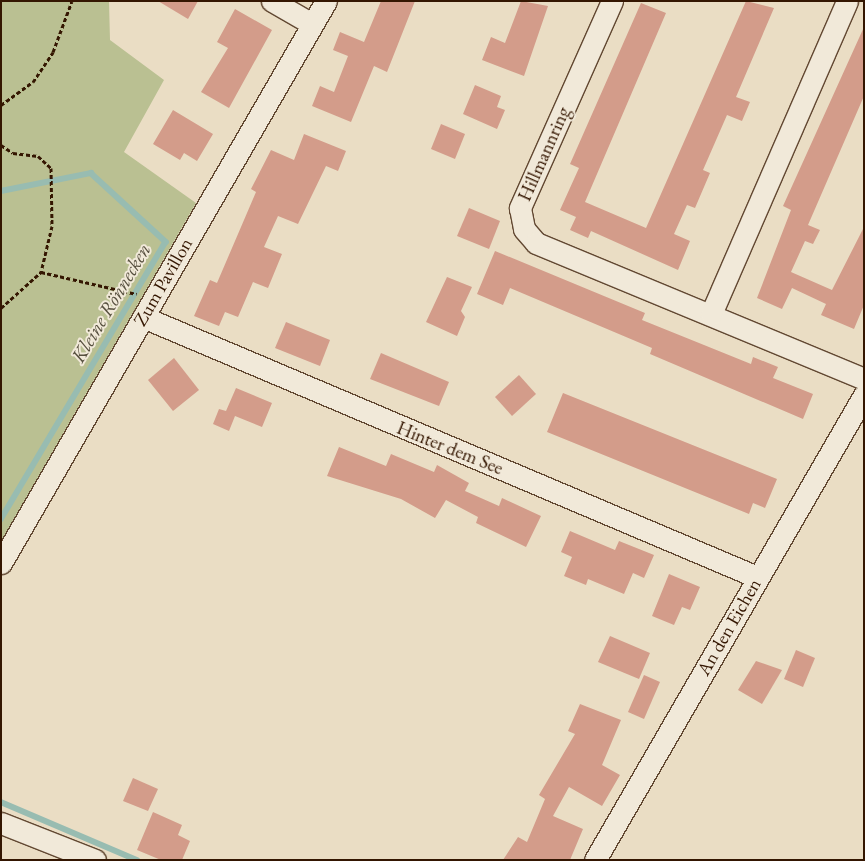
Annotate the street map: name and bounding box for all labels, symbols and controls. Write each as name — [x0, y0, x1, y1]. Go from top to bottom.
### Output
street label: Hillmannring — [513, 103, 575, 205]
street label: Zum Pavillon — [129, 234, 197, 330]
water label: Kleine Rönnecken — [66, 239, 156, 367]
street label: Hinter dem See — [393, 416, 507, 480]
street label: An den Eichen — [692, 574, 766, 680]

